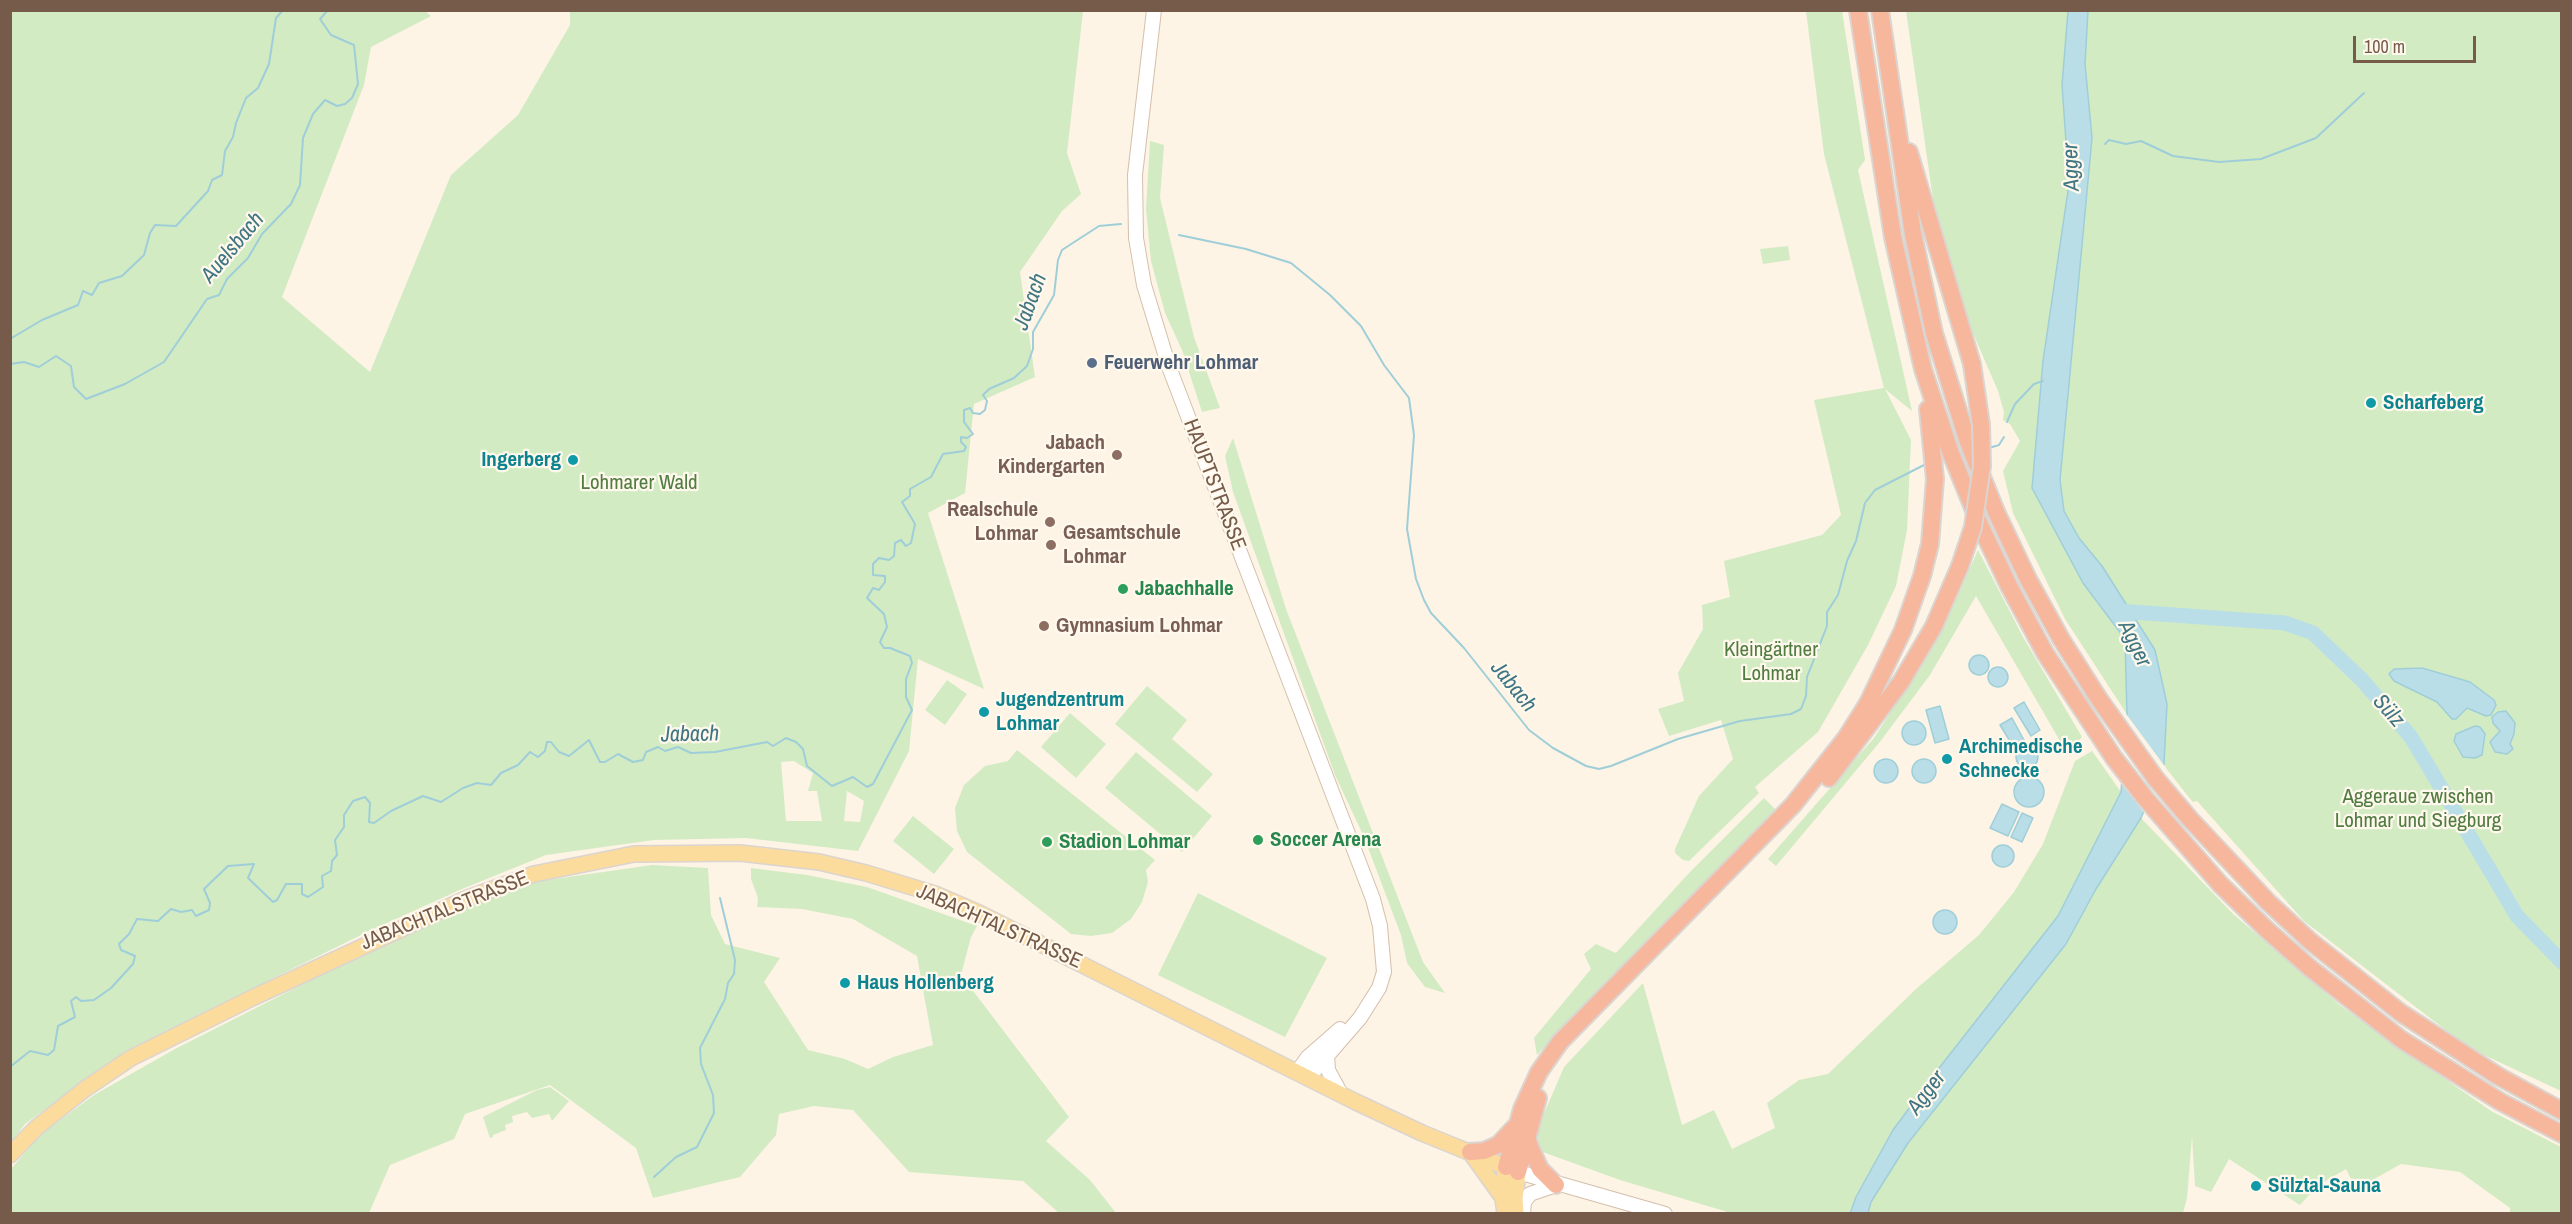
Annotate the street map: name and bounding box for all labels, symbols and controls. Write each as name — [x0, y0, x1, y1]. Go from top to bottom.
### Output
scale bar — [2356, 24, 2479, 62]
text: 100 m — [2364, 34, 2405, 59]
water label: Agger — [2058, 142, 2086, 192]
water label: Auelsbach — [196, 207, 270, 289]
water label: Jabach — [1009, 270, 1053, 334]
place label: Feuerwehr Lohmar — [1104, 350, 1258, 376]
marker: Feuerwehr Lohmar — [1085, 356, 1099, 370]
place label: Scharfeberg — [2383, 390, 2483, 416]
marker: Scharfeberg — [2364, 396, 2378, 410]
street label: HAUPTSTRASSE — [1177, 416, 1251, 554]
place label: Jabach Kindergarten — [998, 430, 1105, 480]
place label: Ingerberg — [482, 447, 561, 473]
marker: Jabach Kindergarten — [1110, 448, 1124, 462]
marker: Ingerberg — [566, 453, 580, 467]
park label: Lohmarer Wald — [580, 470, 698, 496]
place label: Realschule Lohmar — [947, 497, 1038, 547]
marker: Realschule Lohmar — [1043, 515, 1057, 529]
place label: Gesamtschule Lohmar — [1063, 520, 1181, 570]
marker: Gesamtschule Lohmar — [1044, 538, 1058, 552]
place label: Jabachhalle — [1135, 576, 1234, 602]
marker: Jabachhalle — [1116, 582, 1130, 596]
place label: Gymnasium Lohmar — [1056, 613, 1223, 639]
water label: Agger — [2112, 617, 2156, 671]
marker: Gymnasium Lohmar — [1037, 619, 1051, 633]
park label: Kleingärtner Lohmar — [1724, 637, 1818, 687]
water label: Jabach — [1484, 656, 1542, 718]
place label: Jugendzentrum Lohmar — [996, 687, 1124, 737]
water label: Sülz — [2367, 689, 2409, 733]
marker: Jugendzentrum Lohmar — [977, 705, 991, 719]
water label: Jabach — [661, 721, 719, 749]
place label: Archimedische Schnecke — [1959, 734, 2082, 784]
marker: Archimedische Schnecke — [1940, 752, 1954, 766]
park label: Aggeraue zwischen Lohmar und Siegburg — [2335, 784, 2501, 834]
place label: Soccer Arena — [1270, 827, 1381, 853]
place label: Stadion Lohmar — [1059, 829, 1190, 855]
marker: Soccer Arena — [1251, 833, 1265, 847]
marker: Stadion Lohmar — [1040, 835, 1054, 849]
street label: JABACHTALSTRASSE — [357, 866, 533, 956]
street label: JABACHTALSTRASSE — [912, 879, 1086, 975]
place label: Haus Hollenberg — [857, 970, 994, 996]
marker: Haus Hollenberg — [838, 976, 852, 990]
water label: Agger — [1902, 1066, 1952, 1120]
place label: Sülztal-Sauna — [2268, 1173, 2381, 1199]
marker: Sülztal-Sauna — [2249, 1179, 2263, 1193]

